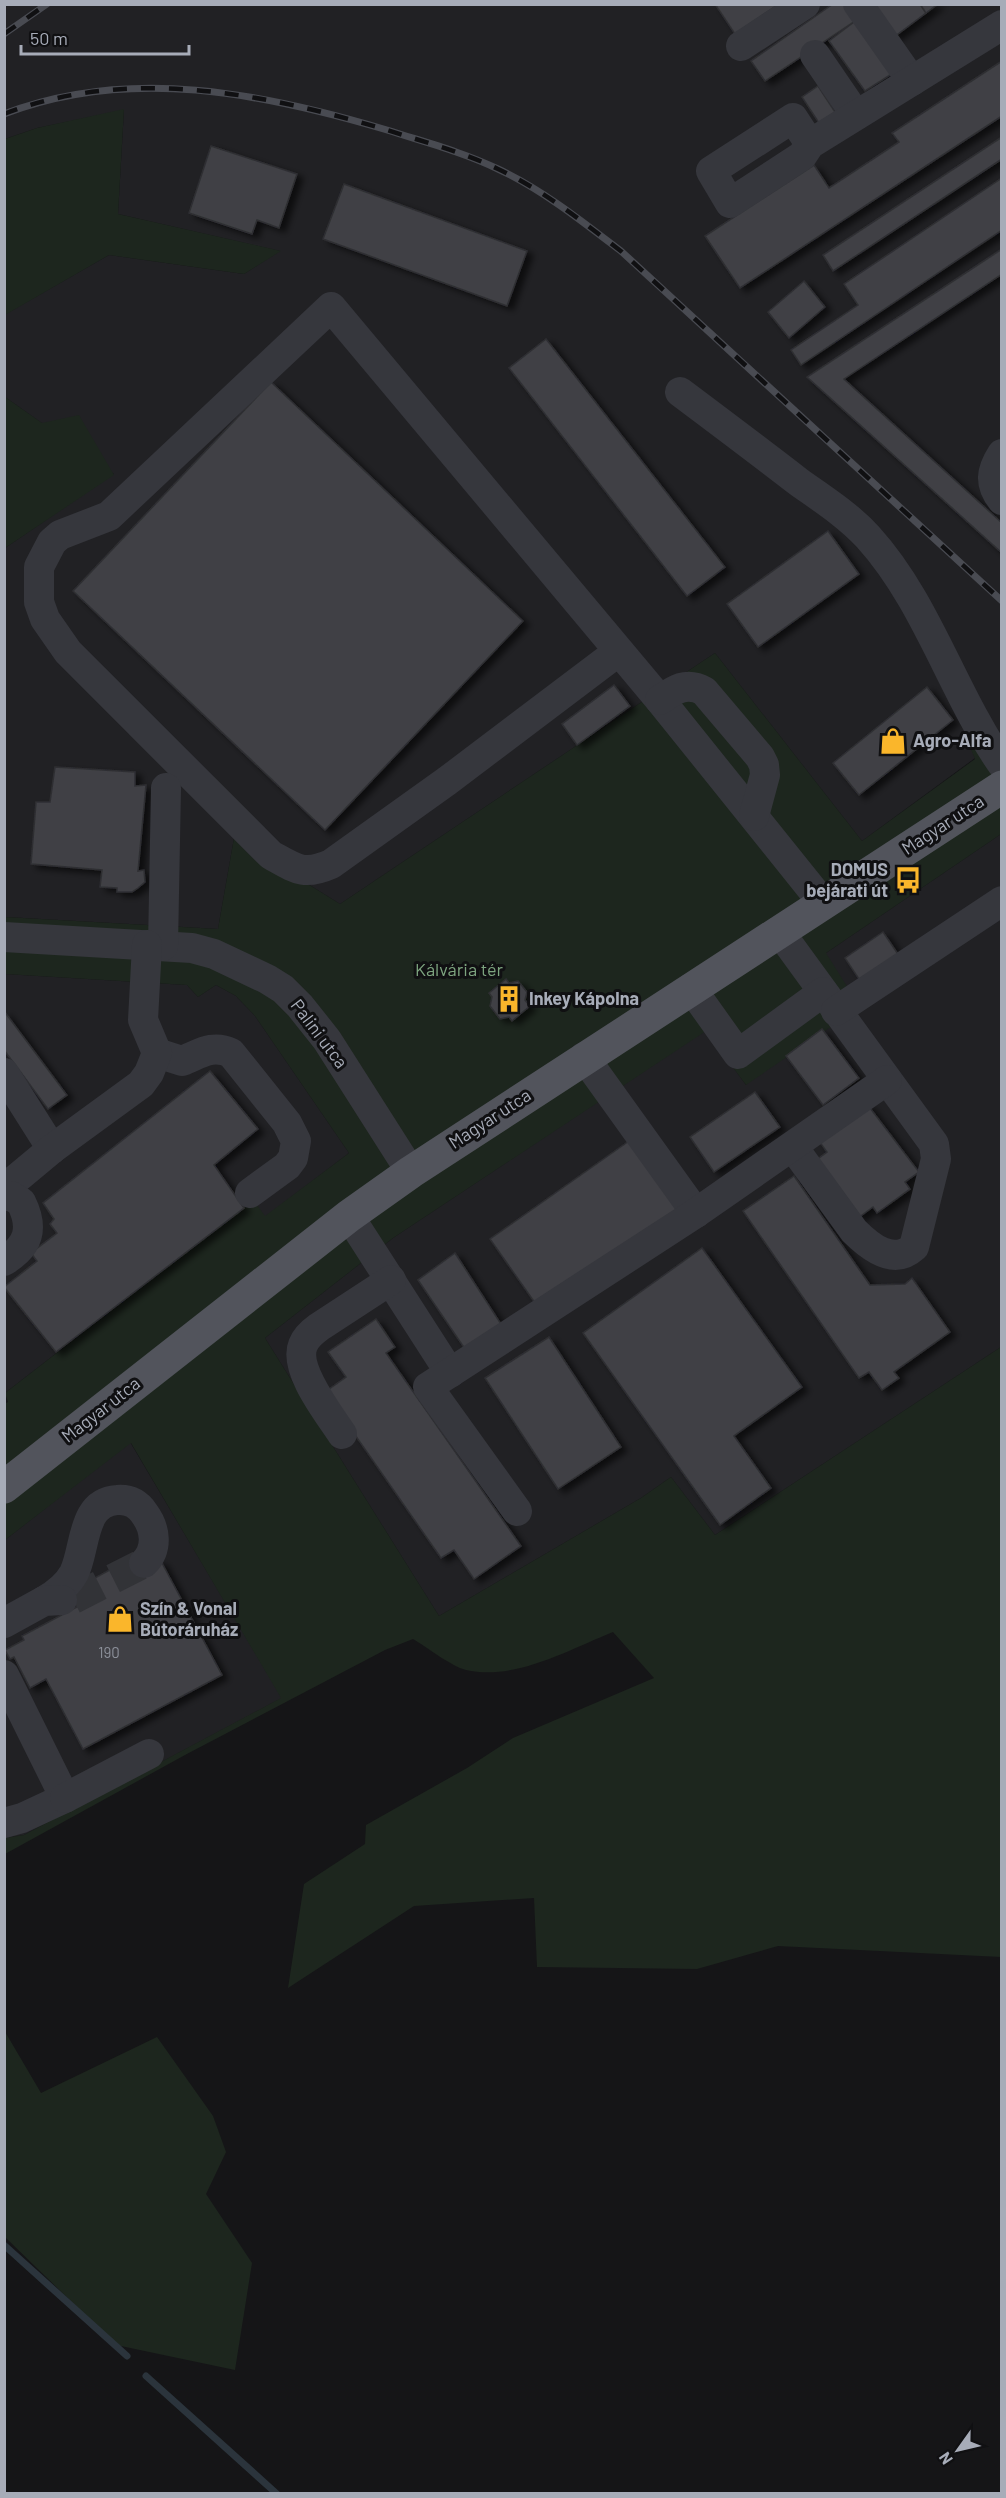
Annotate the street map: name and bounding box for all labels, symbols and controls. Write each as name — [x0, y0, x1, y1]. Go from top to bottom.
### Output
scale bar — [21, 18, 189, 56]
text: 50 m — [30, 27, 68, 49]
shop icon: Agro-Alfa — [878, 726, 908, 756]
place label: Agro-Alfa — [913, 729, 992, 751]
street label: Magyar utca — [897, 789, 988, 859]
place label: DOMUS bejárati út — [806, 858, 888, 901]
bus stop icon: DOMUS bejárati út — [893, 865, 923, 895]
park label: Kálvária tér — [415, 958, 504, 980]
building icon: Inkey Kápolna — [494, 984, 524, 1014]
place label: Inkey Kápolna — [529, 987, 639, 1009]
street label: Palini utca — [287, 994, 353, 1072]
street label: Magyar utca — [444, 1083, 535, 1153]
street label: Magyar utca — [57, 1372, 144, 1447]
place label: Szín & Vonal Bútoráruház — [140, 1597, 238, 1640]
shop icon: Szín & Vonal Bútoráruház — [105, 1604, 135, 1634]
house number: 190 — [98, 1643, 120, 1661]
north arrow — [928, 2420, 988, 2480]
text: N — [934, 2449, 956, 2468]

